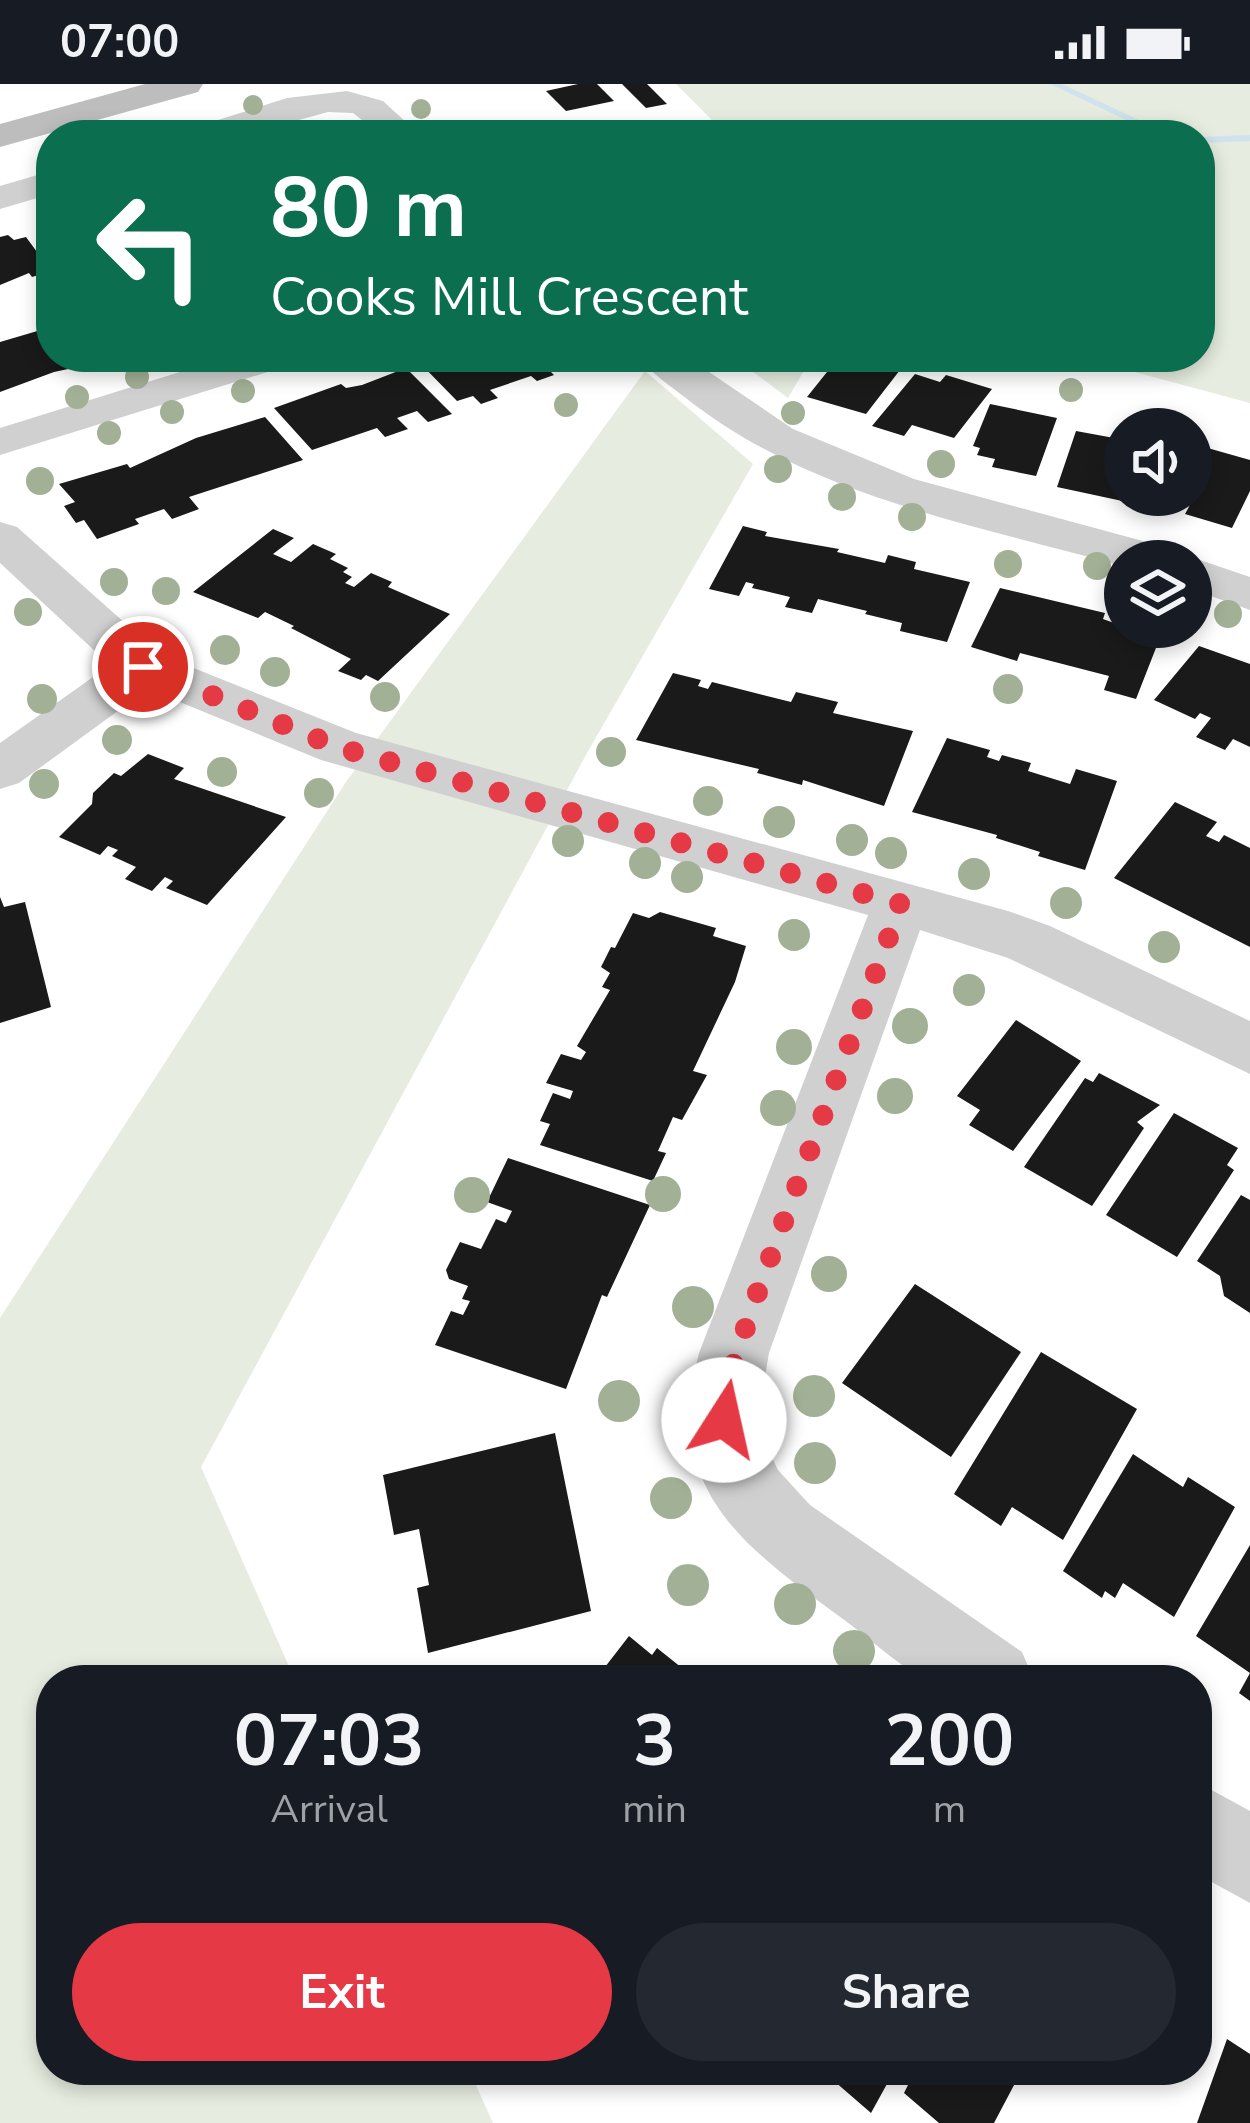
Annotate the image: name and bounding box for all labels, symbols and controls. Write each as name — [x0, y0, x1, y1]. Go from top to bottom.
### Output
text: 07:00 — [60, 12, 179, 73]
text: 80 m — [270, 151, 467, 266]
icon: left — [72, 168, 228, 324]
text: Cooks Mill Crescent — [270, 260, 748, 334]
map controls — [1104, 408, 1212, 648]
button: sound — [1104, 408, 1212, 516]
button: layers — [1104, 540, 1212, 648]
pin — [92, 616, 194, 718]
icon: arrive — [110, 634, 176, 700]
position arrow — [661, 1357, 787, 1483]
text: 07:03 — [234, 1692, 424, 1790]
text: 3 — [633, 1692, 676, 1790]
text: 200 — [885, 1692, 1014, 1790]
text: Arrival — [270, 1783, 388, 1836]
text: min — [622, 1783, 687, 1836]
text: m — [933, 1783, 966, 1836]
button: Exit — [72, 1923, 612, 2061]
button: Share — [636, 1923, 1176, 2061]

